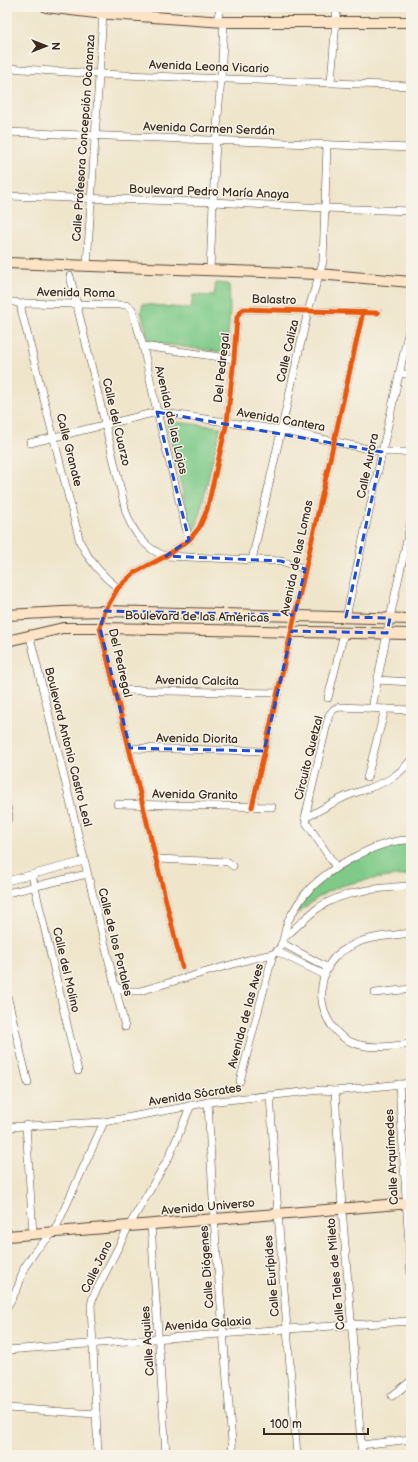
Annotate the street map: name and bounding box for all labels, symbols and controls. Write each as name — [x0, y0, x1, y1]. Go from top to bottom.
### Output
north arrow — [26, 26, 66, 66]
street label: Calle Profesora Concepción Ocaranza — [69, 34, 99, 242]
text: N — [49, 42, 62, 50]
street label: Avenida Leona Vicario — [149, 57, 270, 77]
street label: Avenida Carmen Serdán — [143, 119, 275, 139]
street label: Boulevard Pedro María Anaya — [129, 182, 290, 202]
street label: Avenida Roma — [37, 285, 115, 301]
street label: Balastro — [251, 292, 297, 308]
street label: Calle Caliza — [273, 318, 303, 384]
street label: Del Pedregal — [211, 332, 233, 404]
street label: Avenida de las Lajas — [151, 364, 191, 476]
street label: Calle del Cuarzo — [99, 377, 133, 468]
street label: Avenida Cantera — [236, 405, 327, 435]
street label: Calle Granate — [53, 412, 85, 488]
street label: Calle Aurora — [354, 432, 382, 500]
street label: Avenida de las Lomas — [277, 499, 317, 617]
street label: Boulevard de las Américas — [125, 608, 269, 626]
street label: Del Pedregal — [105, 627, 135, 699]
street label: Boulevard Antonio Castro Leal — [41, 666, 95, 828]
street label: Avenida Calcita — [155, 673, 239, 689]
street label: Circuito Quetzal — [291, 714, 327, 802]
street label: Avenida Diorita — [156, 731, 238, 747]
street label: Avenida Granito — [152, 787, 238, 803]
street label: Calle de los Portales — [94, 886, 136, 998]
street label: Calle del Molino — [49, 926, 83, 1014]
street label: Avenida de las Aves — [225, 962, 267, 1070]
street label: Avenida Sócrates — [148, 1080, 243, 1110]
street label: Calle Arquímedes — [382, 1109, 402, 1205]
street label: Avenida Universo — [161, 1195, 256, 1219]
street label: Calle Tales de Mileto — [324, 1217, 348, 1331]
street label: Calle Diógenes — [197, 1225, 217, 1309]
street label: Calle Eurípides — [261, 1234, 283, 1318]
street label: Calle Jano — [78, 1238, 116, 1296]
street label: Calle Aquiles — [138, 1305, 158, 1377]
street label: Avenida Galaxia — [164, 1313, 252, 1335]
scale bar — [264, 1410, 368, 1436]
text: 100 m — [270, 1417, 302, 1432]

